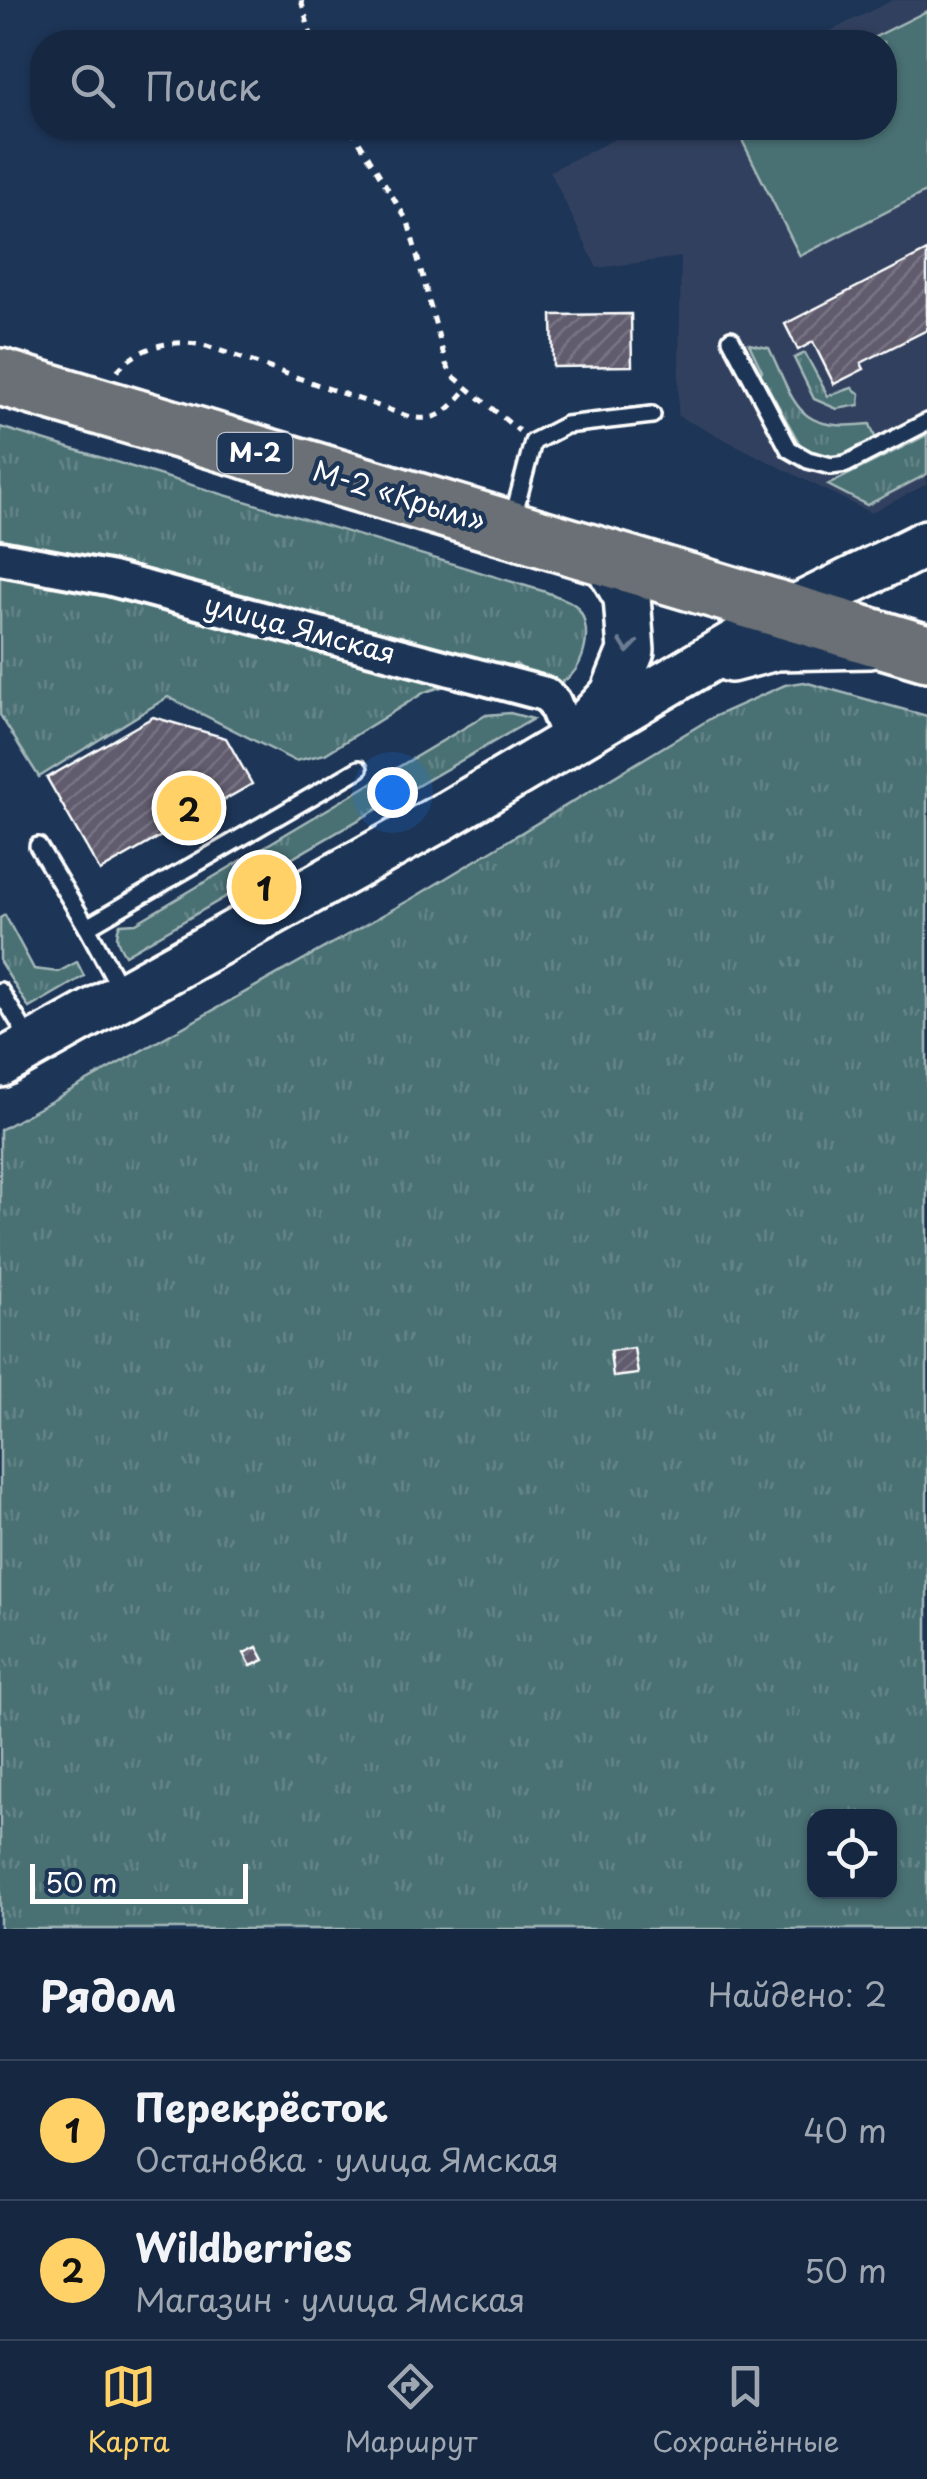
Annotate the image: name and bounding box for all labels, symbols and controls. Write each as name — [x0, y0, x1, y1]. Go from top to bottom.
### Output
search box — [30, 30, 897, 140]
text: Поиск — [145, 57, 260, 114]
icon: search — [65, 58, 120, 113]
road number: М-2 — [218, 433, 292, 473]
street label: М-2 «Крым» — [308, 448, 491, 541]
street label: улица Ямская — [200, 581, 401, 674]
one-way arrow — [617, 638, 639, 654]
your location — [367, 767, 418, 818]
pin: 2 — [156, 770, 222, 846]
pin: 1 — [232, 850, 296, 924]
map controls — [807, 1809, 897, 1899]
button: locate — [807, 1809, 897, 1899]
scale bar — [30, 1859, 248, 1904]
text: 50 m — [45, 1860, 118, 1903]
text: Рядом — [40, 1963, 177, 2026]
text: Найдено: 2 — [708, 1970, 887, 2018]
text: Перекрёсток — [135, 2078, 387, 2135]
text: 1 — [65, 2106, 80, 2154]
text: 40 m — [803, 2106, 887, 2154]
text: Остановка · улица Ямская — [135, 2135, 559, 2183]
text: Wildberries — [135, 2218, 352, 2275]
text: 2 — [61, 2246, 84, 2294]
text: 50 m — [804, 2246, 887, 2294]
text: Магазин · улица Ямская — [135, 2275, 525, 2323]
tab: Карта — [88, 2359, 170, 2462]
tab: Маршрут — [345, 2359, 477, 2462]
tab: Сохранённые — [652, 2359, 839, 2462]

